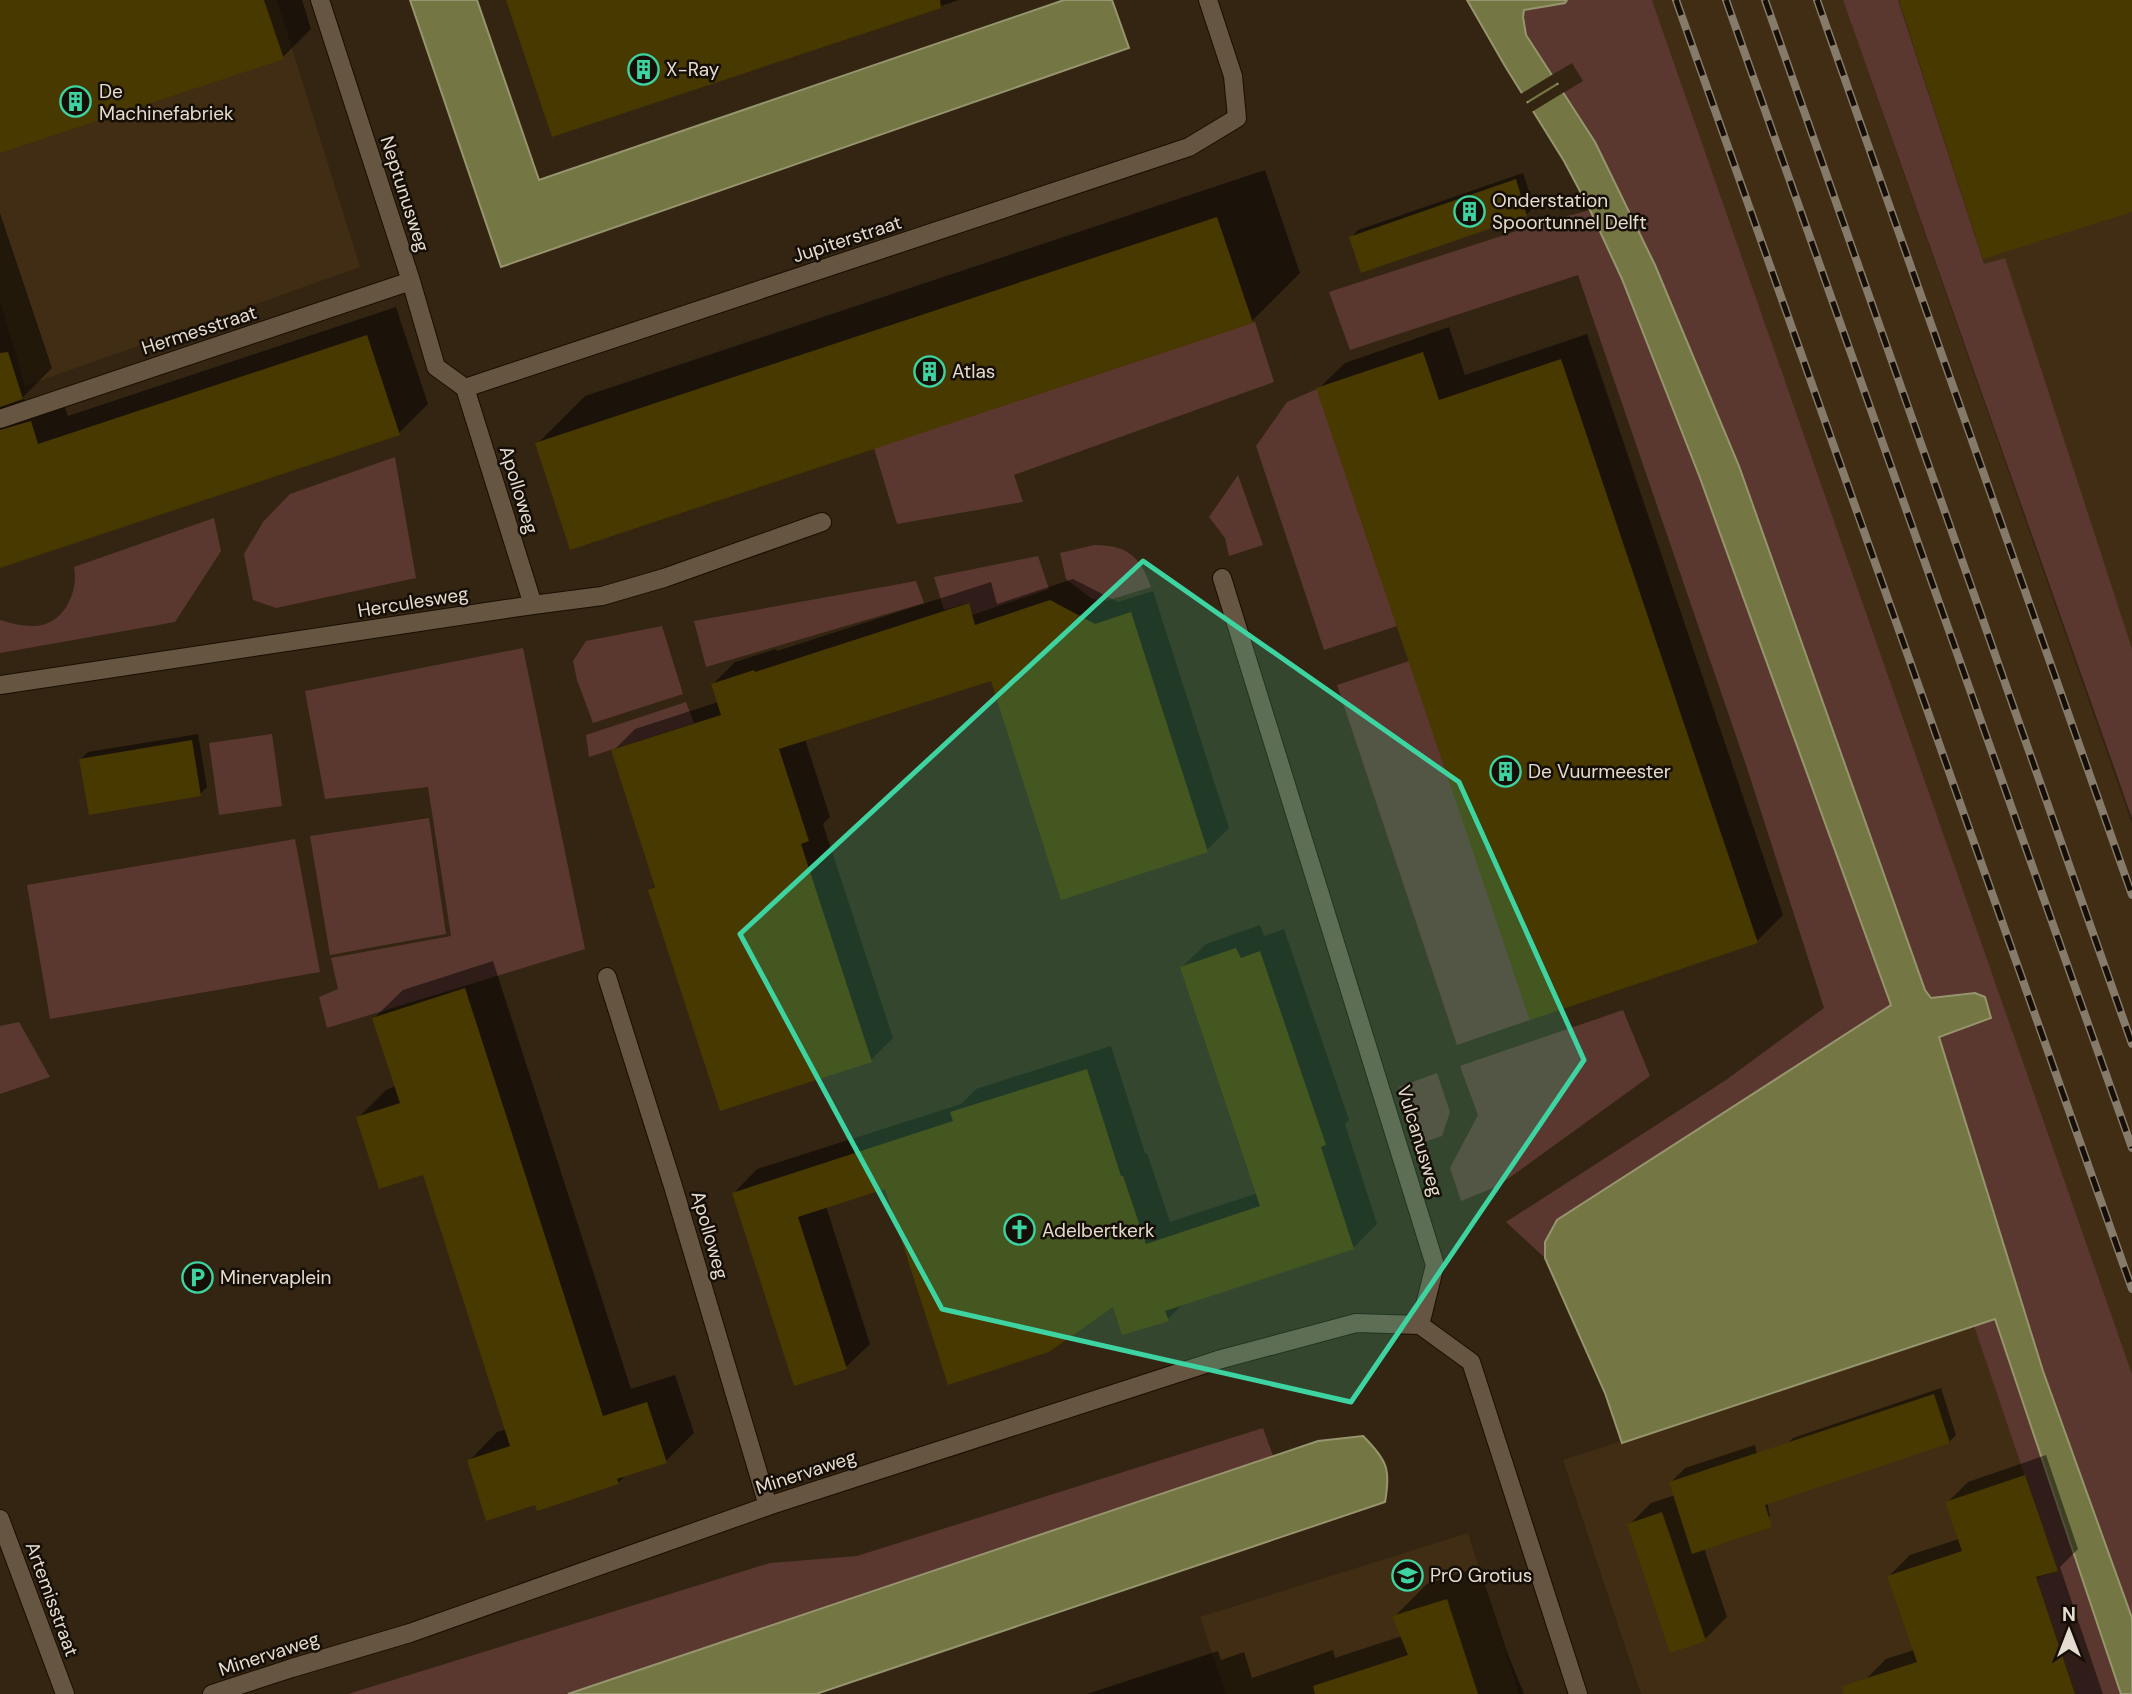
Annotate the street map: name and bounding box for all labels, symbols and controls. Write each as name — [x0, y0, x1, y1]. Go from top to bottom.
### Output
building icon: X-Ray — [626, 52, 660, 86]
place label: X-Ray — [666, 57, 720, 82]
place label: De Machinefabriek — [99, 79, 234, 126]
building icon: De Machinefabriek — [59, 85, 93, 119]
street label: Neptunusweg — [375, 133, 436, 255]
place label: Onderstation Spoortunnel Delft — [1492, 188, 1647, 235]
building icon: Onderstation Spoortunnel Delft — [1452, 194, 1486, 228]
street label: Jupiterstraat — [789, 210, 905, 268]
street label: Hermesstraat — [138, 300, 260, 360]
building icon: Atlas — [912, 354, 946, 388]
place label: Atlas — [952, 359, 995, 384]
street label: Apolloweg — [494, 443, 544, 537]
street label: Herculesweg — [356, 581, 471, 623]
building icon: De Vuurmeester — [1488, 754, 1522, 788]
place label: De Vuurmeester — [1528, 759, 1671, 784]
street label: Vulcanusweg — [1391, 1082, 1449, 1200]
street label: Apolloweg — [685, 1188, 735, 1282]
church icon: Adelbertkerk — [1002, 1213, 1036, 1247]
place label: Adelbertkerk — [1042, 1218, 1155, 1243]
parking icon: Minervaplein — [180, 1260, 214, 1294]
place label: Minervaplein — [220, 1265, 332, 1290]
street label: Minervaweg — [752, 1444, 860, 1500]
street label: Artemisstraat — [20, 1538, 84, 1660]
school or university icon: PrO Grotius — [1390, 1558, 1424, 1592]
place label: PrO Grotius — [1430, 1563, 1532, 1588]
north arrow — [2034, 1596, 2104, 1666]
text: N — [2062, 1602, 2076, 1627]
street label: Minervaweg — [215, 1626, 323, 1682]

